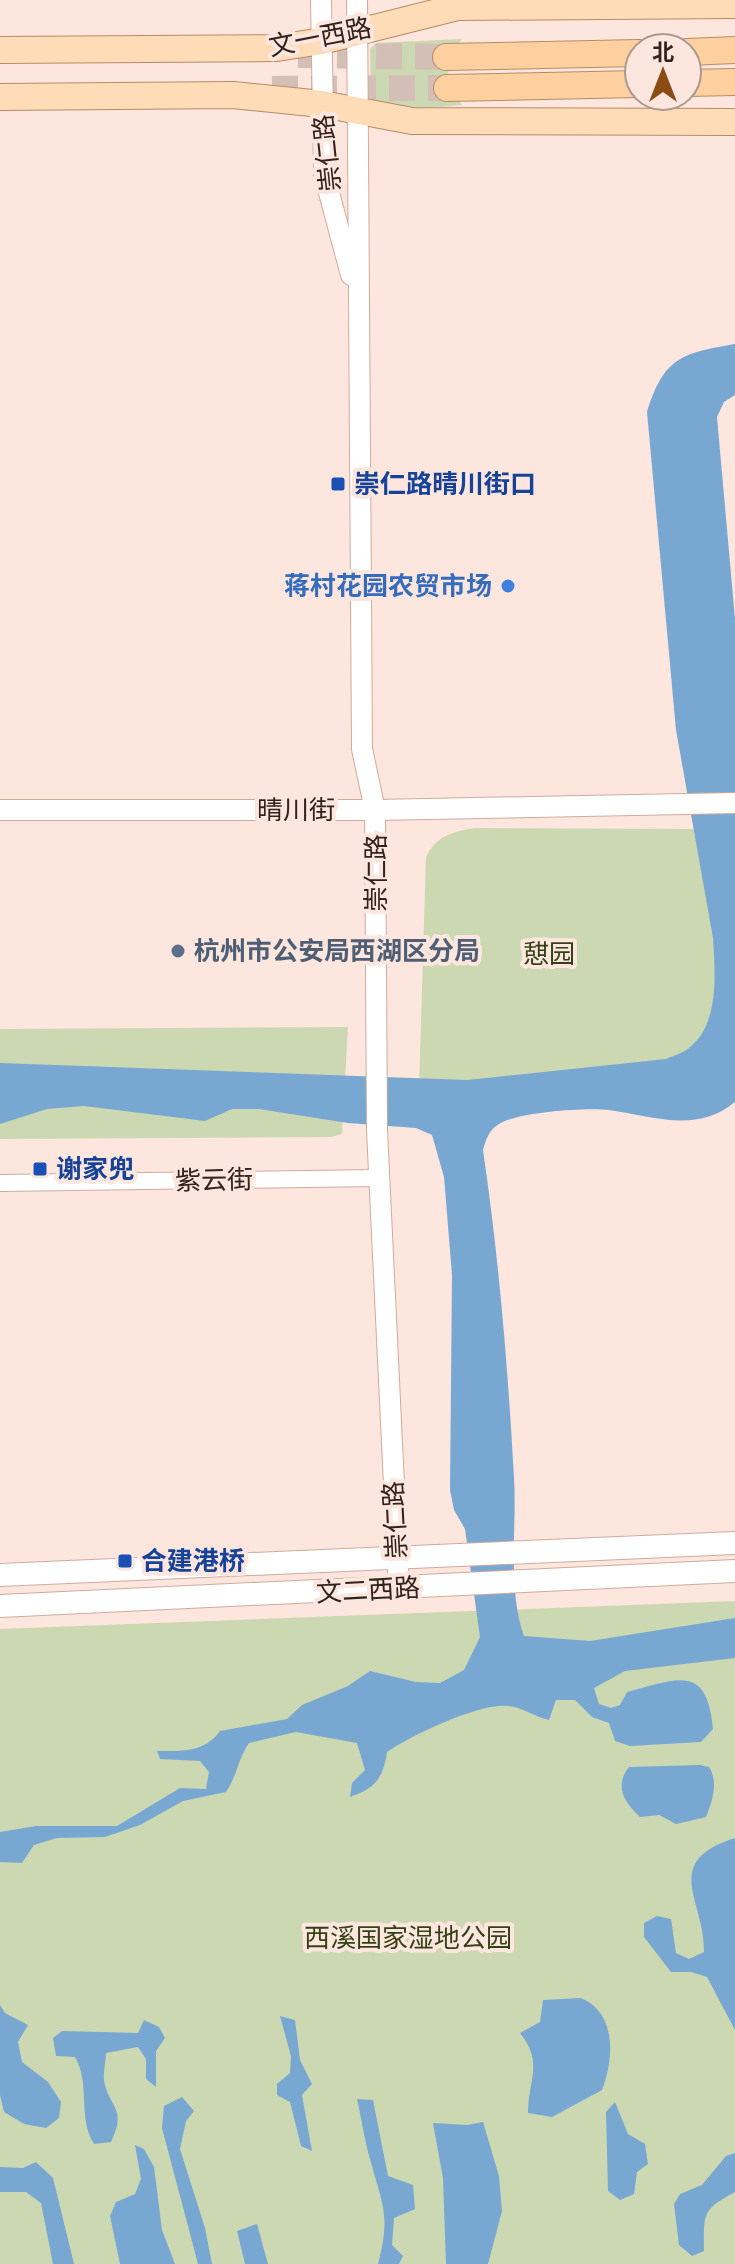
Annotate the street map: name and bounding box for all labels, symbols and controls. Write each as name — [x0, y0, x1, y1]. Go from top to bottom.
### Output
street label: 文一西路 — [265, 8, 374, 64]
north arrow — [623, 32, 703, 112]
text: 北 — [652, 36, 674, 66]
street label: 崇仁路 — [304, 112, 348, 194]
place label: 崇仁路晴川街口 — [354, 465, 536, 501]
marker: 崇仁路晴川街口 — [329, 475, 347, 493]
place label: 蒋村花园农贸市场 — [284, 567, 492, 603]
marker: 蒋村花园农贸市场 — [499, 577, 517, 595]
street label: 晴川街 — [257, 791, 335, 827]
street label: 崇仁路 — [357, 834, 393, 912]
place label: 杭州市公安局西湖区分局 — [194, 932, 480, 968]
park label: 憇园 — [523, 935, 575, 971]
marker: 杭州市公安局西湖区分局 — [169, 942, 187, 960]
place label: 谢家兜 — [56, 1150, 134, 1186]
marker: 谢家兜 — [31, 1160, 49, 1178]
street label: 紫云街 — [175, 1160, 253, 1198]
street label: 崇仁路 — [374, 1480, 414, 1560]
place label: 合建港桥 — [141, 1542, 245, 1578]
marker: 合建港桥 — [116, 1552, 134, 1570]
street label: 文二西路 — [315, 1568, 421, 1610]
park label: 西溪国家湿地公园 — [304, 1919, 512, 1955]

